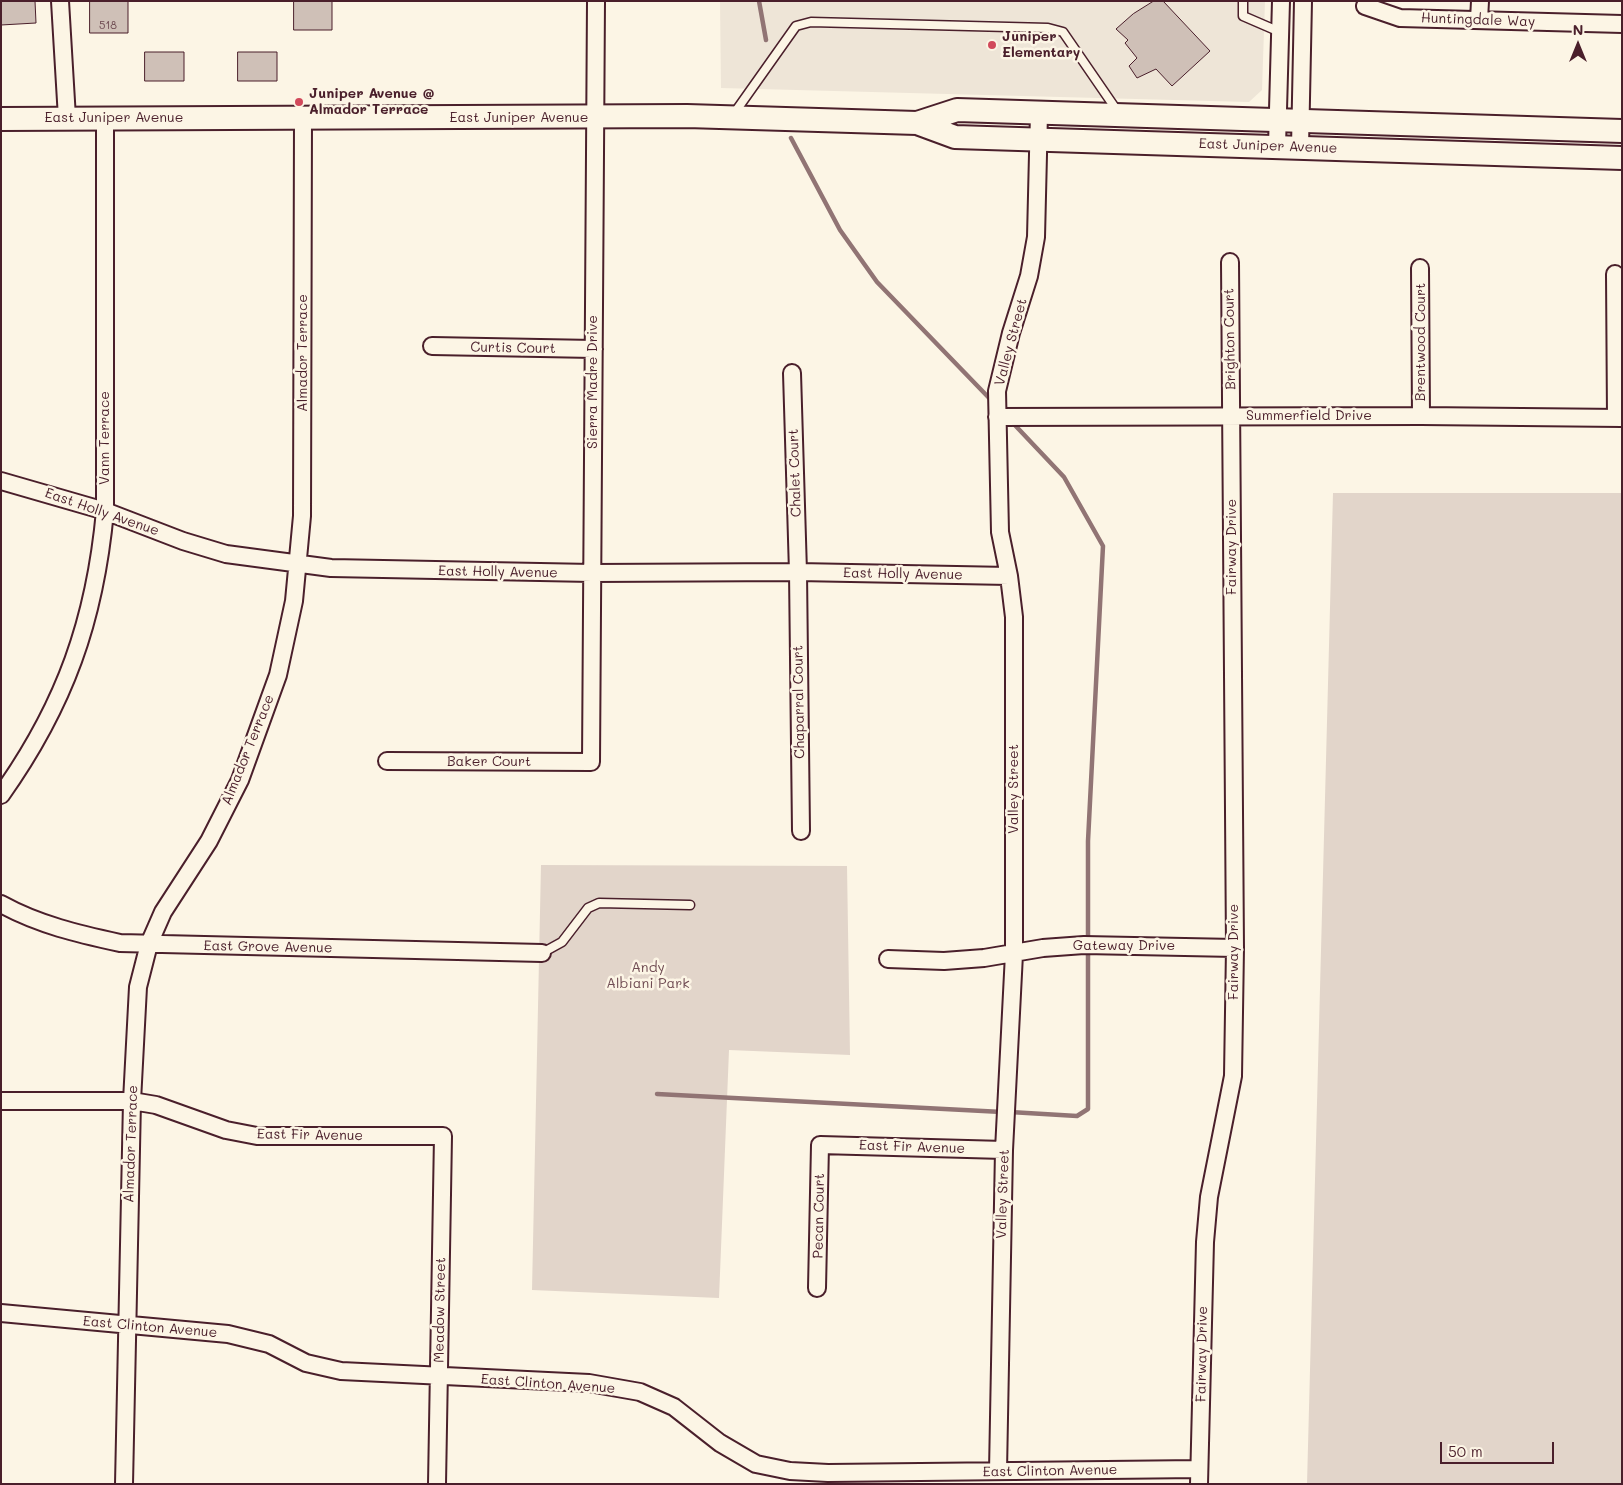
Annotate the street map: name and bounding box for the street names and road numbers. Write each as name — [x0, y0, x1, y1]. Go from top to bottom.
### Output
street label: Huntingdale Way — [1421, 10, 1535, 30]
street label: East Juniper Avenue — [45, 110, 183, 126]
street label: East Juniper Avenue — [450, 110, 588, 126]
street label: East Juniper Avenue — [1198, 135, 1338, 157]
street label: Brentwood Court — [1413, 283, 1429, 401]
street label: Brighton Court — [1221, 288, 1239, 390]
street label: Almador Terrace — [295, 294, 311, 412]
street label: Valley Street — [991, 296, 1031, 388]
street label: Sierra Madre Drive — [585, 315, 601, 449]
street label: Curtis Court — [470, 339, 556, 357]
street label: Vann Terrace — [97, 391, 113, 485]
street label: Summerfield Drive — [1246, 408, 1372, 424]
street label: Chalet Court — [785, 428, 805, 518]
street label: East Holly Avenue — [43, 485, 161, 539]
street label: Fairway Drive — [1224, 499, 1240, 595]
street label: East Holly Avenue — [438, 563, 558, 581]
street label: East Holly Avenue — [843, 565, 963, 583]
street label: Chaparral Court — [790, 645, 808, 759]
street label: Almador Terrace — [218, 692, 278, 808]
street label: Valley Street — [1006, 744, 1022, 834]
street label: Baker Court — [447, 754, 531, 770]
street label: Fairway Drive — [1226, 904, 1242, 1000]
street label: East Grove Avenue — [203, 937, 333, 957]
street label: Gateway Drive — [1073, 938, 1175, 954]
street label: Almador Terrace — [121, 1085, 141, 1203]
street label: East Fir Avenue — [257, 1126, 363, 1144]
street label: East Fir Avenue — [859, 1137, 965, 1157]
street label: Valley Street — [993, 1149, 1013, 1239]
street label: Pecan Court — [810, 1173, 828, 1259]
street label: Meadow Street — [431, 1257, 449, 1363]
street label: Fairway Drive — [1193, 1306, 1211, 1402]
street label: East Clinton Avenue — [82, 1313, 218, 1341]
street label: East Clinton Avenue — [480, 1371, 616, 1397]
street label: East Clinton Avenue — [982, 1461, 1118, 1481]

